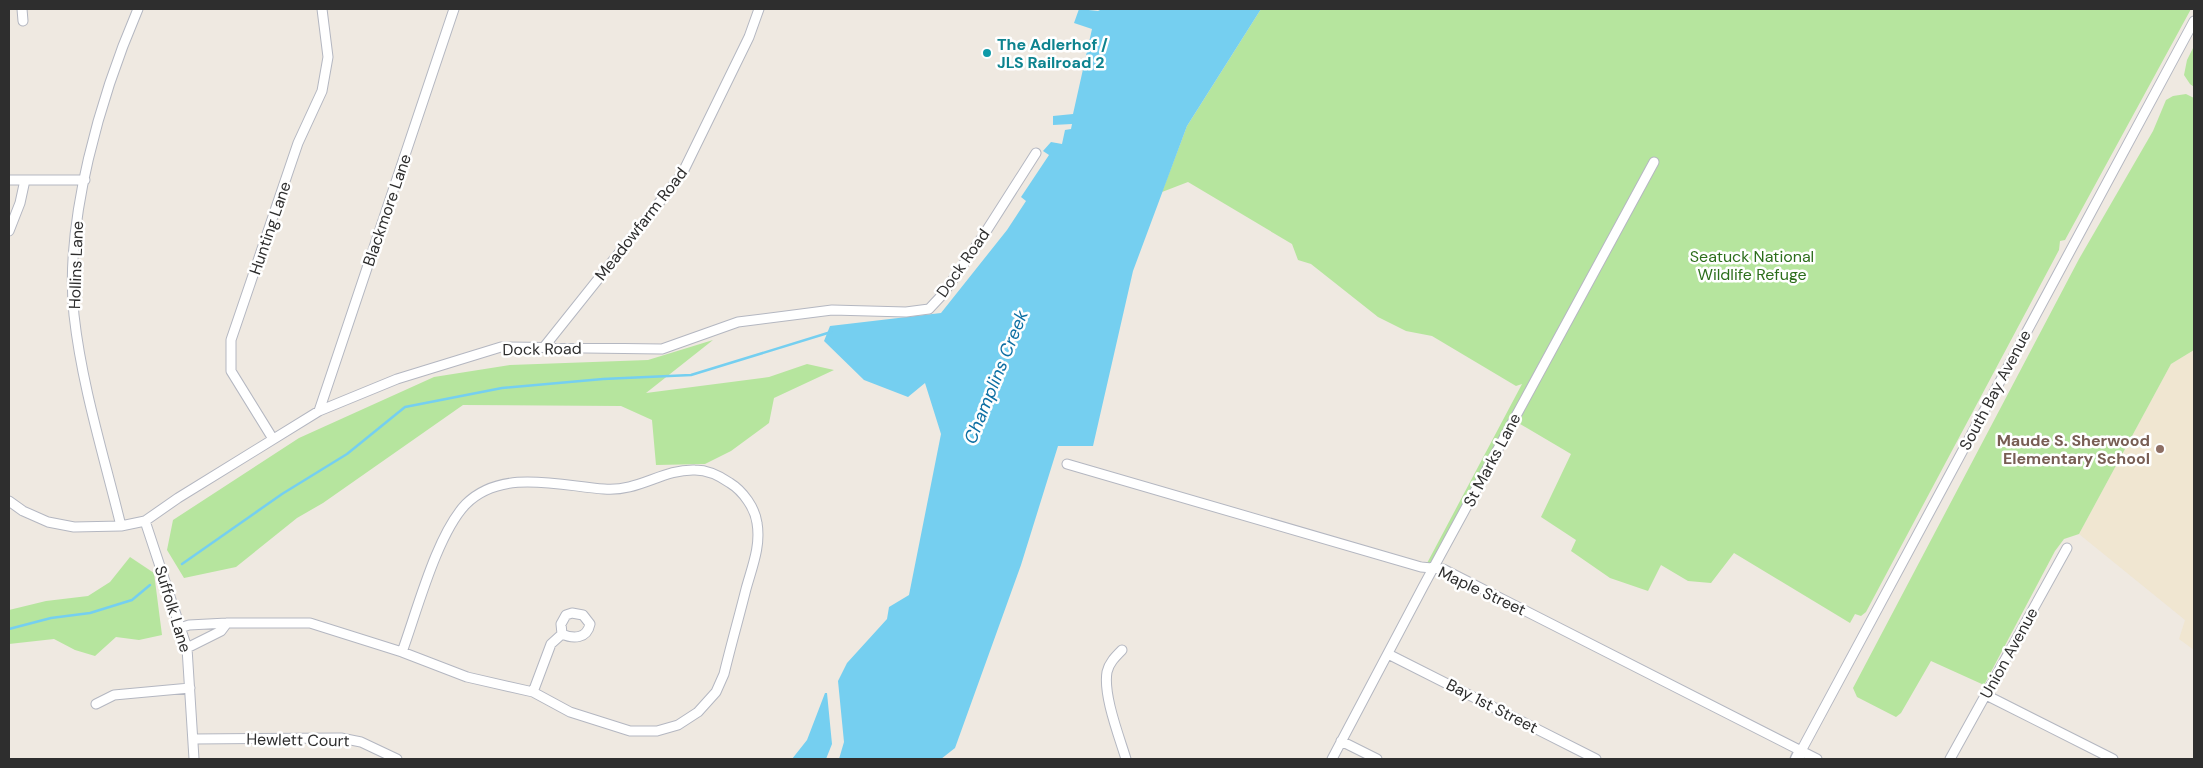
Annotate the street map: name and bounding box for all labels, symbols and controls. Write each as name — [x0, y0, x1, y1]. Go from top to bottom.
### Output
place label: The Adlerhof / JLS Railroad 2 — [997, 34, 1108, 73]
marker: The Adlerhof / JLS Railroad 2 — [981, 47, 993, 59]
street label: Blackmore Lane — [358, 151, 416, 269]
street label: Meadowfarm Road — [590, 163, 692, 285]
street label: Hunting Lane — [244, 179, 296, 277]
street label: Hollins Lane — [64, 221, 88, 309]
street label: Dock Road — [932, 225, 994, 301]
park label: Seatuck National Wildlife Refuge — [1690, 246, 1814, 285]
water label: Champlins Creek — [958, 306, 1034, 447]
street label: South Bay Avenue — [1954, 326, 2036, 454]
street label: Dock Road — [502, 338, 582, 360]
street label: St Marks Lane — [1459, 410, 1525, 510]
place label: Maude S. Sherwood Elementary School — [1997, 430, 2150, 469]
marker: Maude S. Sherwood Elementary School — [2154, 443, 2166, 455]
street label: Maple Street — [1435, 562, 1529, 620]
street label: Suffolk Lane — [150, 563, 196, 655]
street label: Union Avenue — [1975, 604, 2043, 702]
street label: Bay 1st Street — [1443, 674, 1541, 738]
street label: Hewlett Court — [246, 729, 350, 751]

